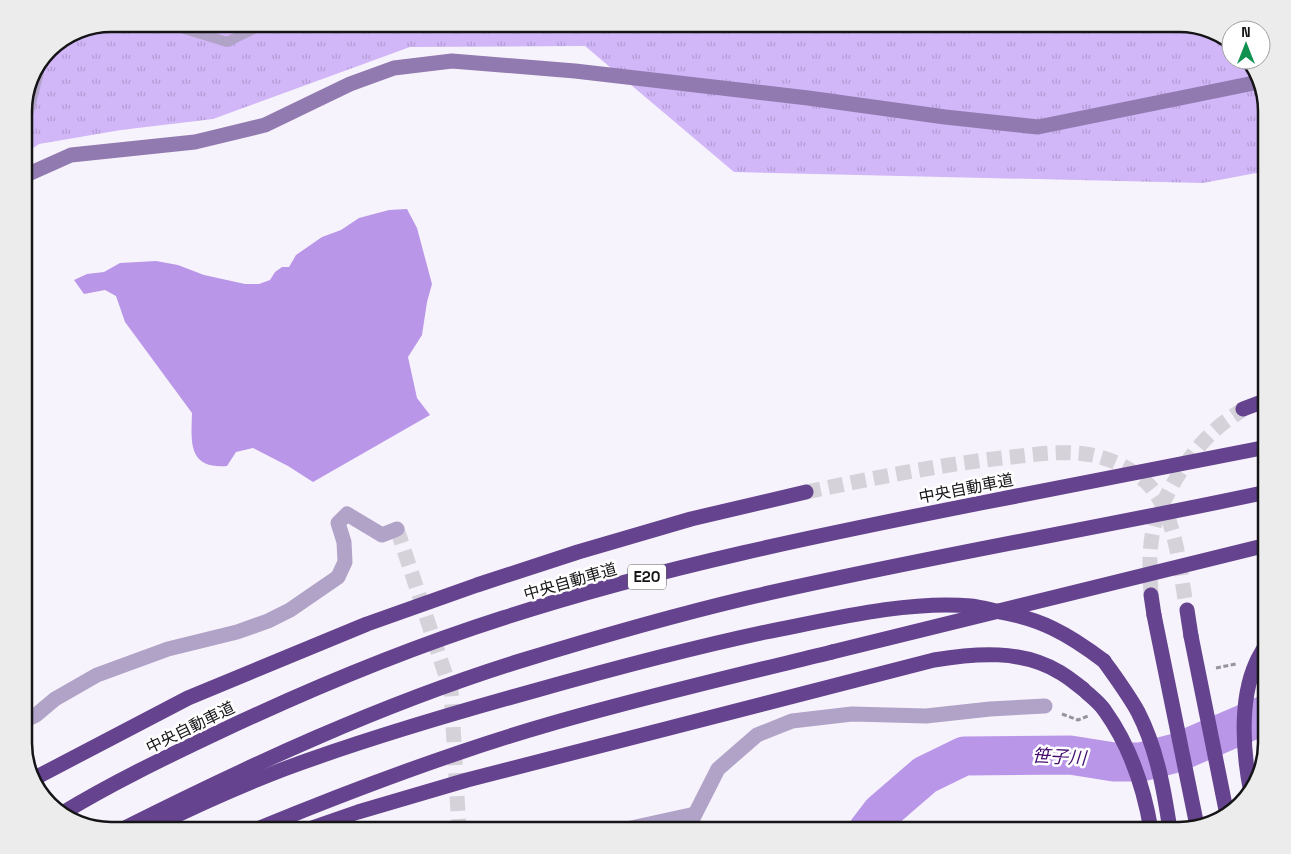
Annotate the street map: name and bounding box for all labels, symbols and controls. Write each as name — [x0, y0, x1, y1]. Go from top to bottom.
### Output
north arrow — [1221, 20, 1271, 70]
text: N — [1241, 23, 1251, 41]
street label: 中央自動車道 — [917, 469, 1015, 508]
street label: 中央自動車道 — [521, 558, 619, 605]
road number: E20 — [628, 564, 666, 590]
street label: 中央自動車道 — [142, 697, 238, 758]
water label: 笹子川 — [1031, 744, 1089, 770]

